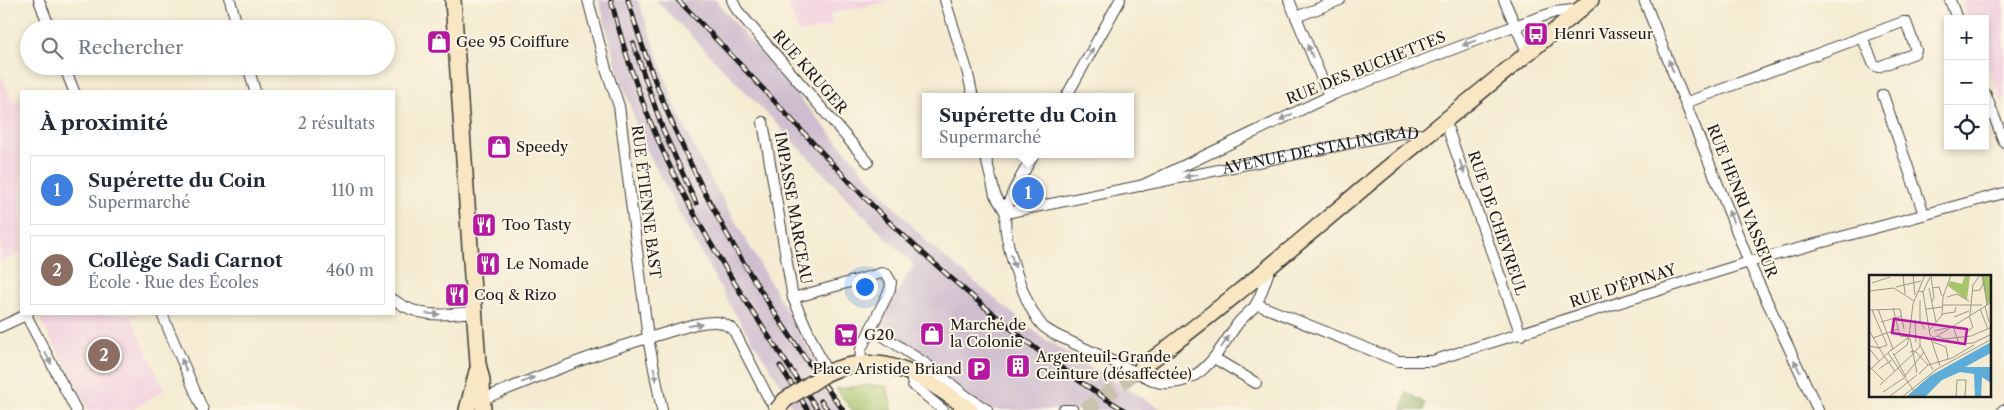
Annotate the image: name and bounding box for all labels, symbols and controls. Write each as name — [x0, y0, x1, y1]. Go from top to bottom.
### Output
map controls — [1944, 15, 1989, 150]
button: + — [1944, 15, 1989, 60]
search box — [20, 20, 395, 75]
bus stop icon: Henri Vasseur — [1523, 21, 1549, 47]
place label: Henri Vasseur — [1554, 24, 1654, 43]
street label: RUE KRUGER — [769, 26, 852, 118]
street label: RUE DES BUCHETTES — [1283, 27, 1448, 108]
shop icon: Gee 95 Coiffure — [426, 29, 452, 55]
place label: Gee 95 Coiffure — [456, 32, 569, 51]
icon: search — [38, 34, 66, 62]
text: Rechercher — [78, 36, 183, 59]
one-way arrow — [1461, 39, 1476, 47]
one-way arrow — [1306, 44, 1314, 58]
one-way arrow — [1085, 47, 1094, 61]
one-way arrow — [1666, 59, 1674, 73]
button: − — [1944, 60, 1989, 105]
popup — [922, 93, 1134, 158]
text: Supérette du Coin — [939, 104, 1117, 127]
button: locate — [1944, 105, 1989, 150]
text: À proximité — [40, 110, 168, 135]
text: 2 résultats — [298, 113, 375, 133]
one-way arrow — [1278, 113, 1293, 121]
street label: RUE HENRI VASSEUR — [1703, 121, 1782, 281]
street label: AVENUE DE STALINGRAD — [1220, 123, 1420, 178]
street label: RUE ÉTIENNE BAST — [628, 124, 665, 281]
text: Supermarché — [939, 127, 1041, 147]
street label: IMPASSE MARCEAU — [771, 130, 816, 286]
shop icon: Speedy — [486, 134, 512, 160]
place label: Speedy — [516, 137, 569, 156]
street label: RUE DE CHEVREUL — [1464, 148, 1531, 298]
one-way arrow — [1459, 159, 1466, 174]
text: Supérette du Coin — [88, 169, 266, 192]
one-way arrow — [1183, 173, 1199, 181]
pin: 1 — [1012, 174, 1044, 212]
text: 1 — [53, 180, 61, 200]
text: 110 m — [331, 180, 374, 200]
text: Supermarché — [88, 192, 190, 212]
one-way arrow — [1727, 209, 1735, 224]
restaurant icon: Too Tasty — [471, 212, 497, 238]
place label: Too Tasty — [502, 215, 572, 234]
text: Collège Sadi Carnot — [88, 249, 283, 272]
restaurant icon: Le Nomade — [475, 251, 501, 277]
place label: Le Nomade — [506, 254, 589, 273]
one-way arrow — [1010, 254, 1018, 269]
street label: RUE D'ÉPINAY — [1567, 259, 1679, 312]
text: 2 — [52, 260, 62, 280]
text: 460 m — [326, 260, 374, 280]
text: École · Rue des Écoles — [88, 272, 259, 292]
your location — [852, 274, 878, 300]
inset map — [1869, 275, 1992, 398]
restaurant icon: Coq & Rizo — [444, 282, 470, 308]
place label: Coq & Rizo — [474, 285, 556, 304]
one-way arrow — [425, 311, 441, 319]
place label: Marché de la Colonie — [950, 315, 1026, 351]
one-way arrow — [687, 321, 703, 329]
shop icon: Marché de la Colonie — [919, 321, 945, 347]
supermarket icon: G20 — [833, 322, 859, 348]
place label: G20 — [864, 325, 894, 344]
one-way arrow — [1220, 335, 1230, 348]
pin: 2 — [88, 336, 120, 374]
place label: Argenteuil-Grande Ceinture (désaffectée) — [1035, 347, 1192, 383]
one-way arrow — [44, 351, 53, 365]
building icon: Argenteuil-Grande Ceinture (désaffectée) — [1005, 353, 1031, 379]
parking icon: Place Aristide Briand — [966, 356, 992, 382]
one-way arrow — [179, 358, 187, 372]
place label: Place Aristide Briand — [812, 359, 962, 378]
one-way arrow — [1793, 359, 1801, 373]
one-way arrow — [651, 366, 659, 382]
one-way arrow — [521, 376, 535, 384]

